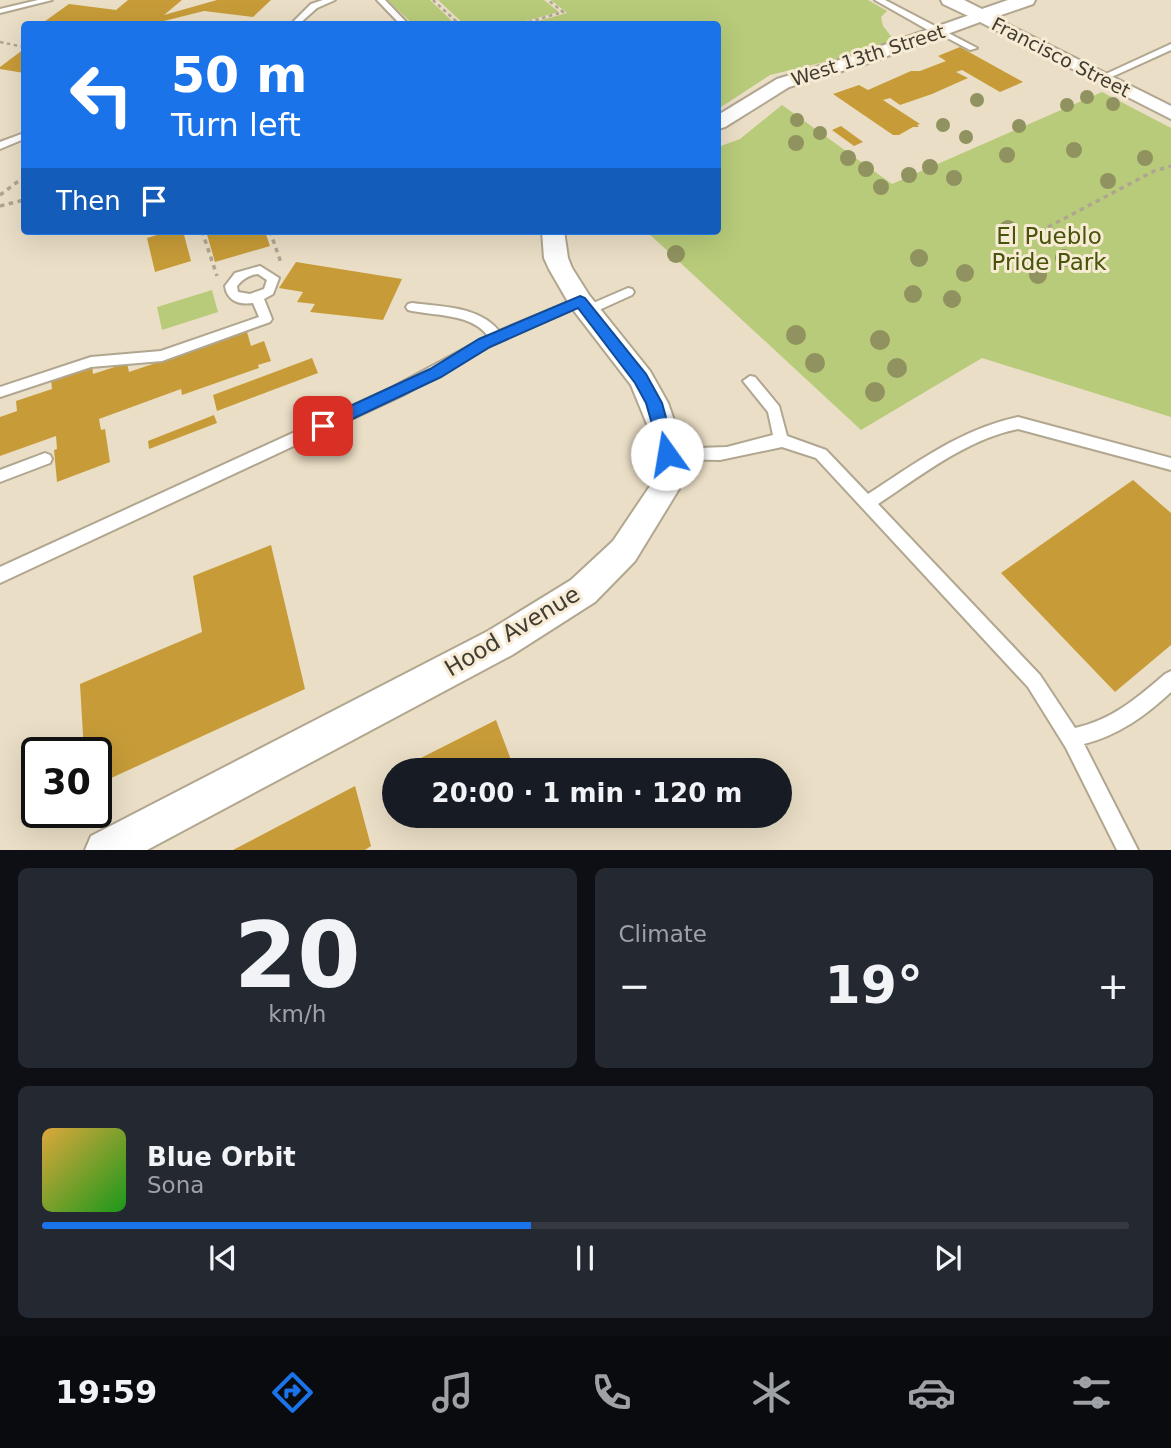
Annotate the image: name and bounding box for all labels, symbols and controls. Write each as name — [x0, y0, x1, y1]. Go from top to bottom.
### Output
street label: Francisco Street — [988, 13, 1134, 101]
street label: West 13th Street — [788, 20, 948, 90]
text: 50 m — [171, 47, 307, 104]
icon: left — [56, 49, 147, 140]
text: Turn left — [171, 106, 301, 144]
icon: arrive — [135, 182, 173, 220]
text: Then — [56, 186, 121, 216]
park label: El Pueblo Pride Park — [991, 223, 1107, 275]
pin — [293, 396, 353, 456]
icon: arrive — [304, 407, 342, 445]
position arrow — [630, 417, 704, 491]
street label: Hood Avenue — [440, 581, 584, 681]
speed limit sign: 30 — [21, 737, 112, 828]
text: 20:00 · 1 min · 120 m — [432, 778, 742, 808]
text: 20 — [234, 903, 361, 1008]
text: Climate — [619, 921, 707, 947]
text: 19° — [825, 955, 923, 1015]
text: − — [619, 964, 650, 1008]
text: + — [1097, 964, 1129, 1008]
text: km/h — [268, 1001, 326, 1027]
text: Blue Orbit — [147, 1142, 296, 1172]
text: Sona — [147, 1172, 204, 1198]
icon: previous — [204, 1239, 242, 1277]
icon: pause — [566, 1239, 604, 1277]
icon: next — [929, 1239, 967, 1277]
icon: directions — [268, 1368, 317, 1417]
icon: music — [428, 1368, 477, 1417]
icon: phone — [587, 1368, 636, 1417]
icon: climate — [747, 1368, 796, 1417]
icon: car — [907, 1368, 956, 1417]
icon: filters — [1067, 1368, 1116, 1417]
text: 19:59 — [55, 1373, 157, 1411]

